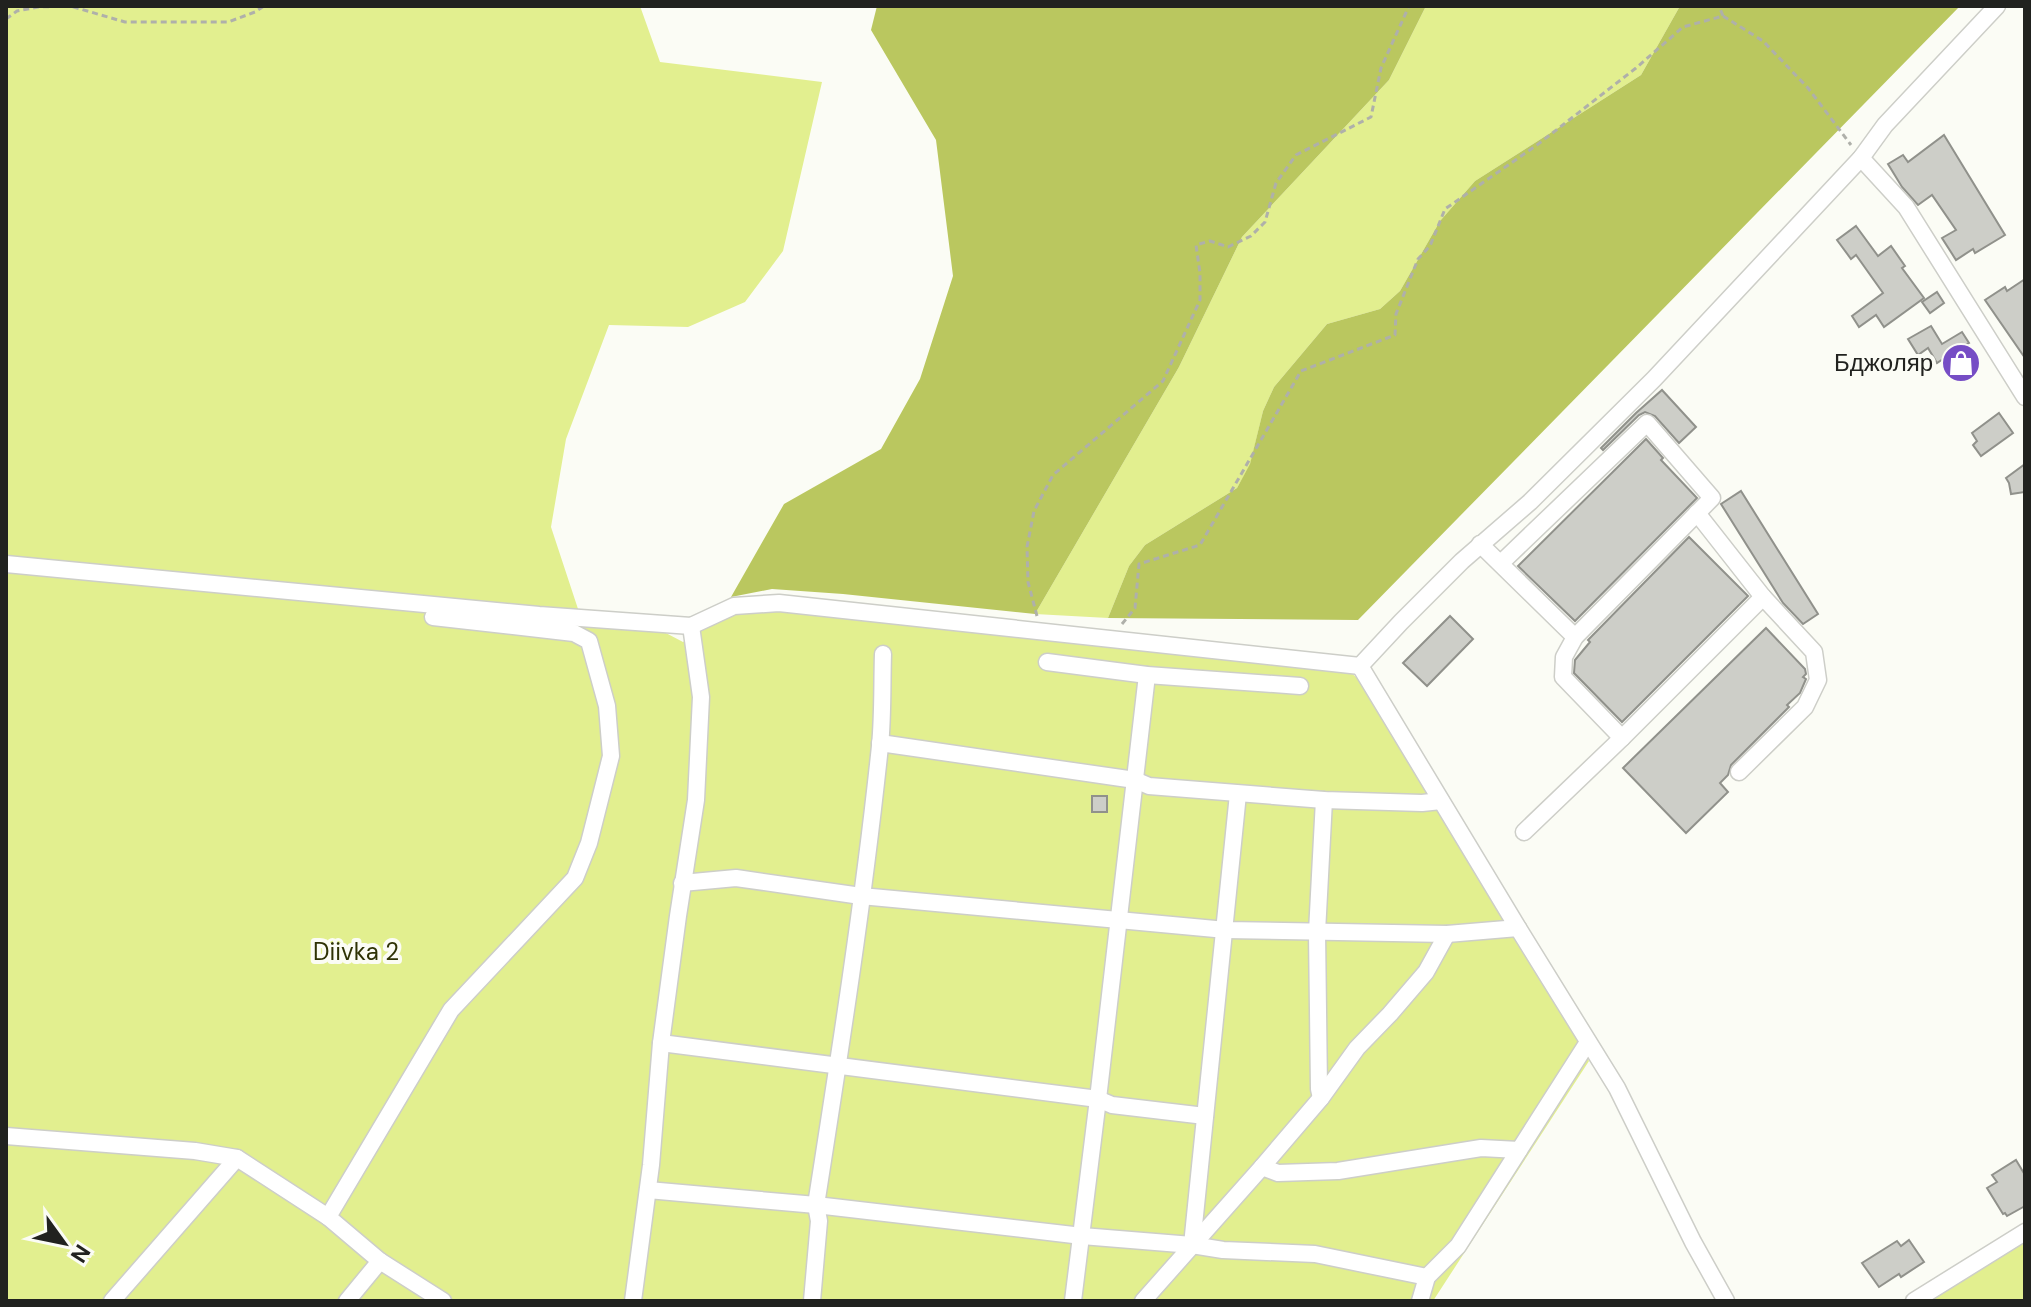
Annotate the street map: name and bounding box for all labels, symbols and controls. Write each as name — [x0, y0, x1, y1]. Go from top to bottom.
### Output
shop icon: Бджоляр — [1940, 342, 1982, 384]
place label: Бджоляр — [1834, 347, 1933, 378]
park label: Diivka 2 — [313, 936, 399, 967]
north arrow — [24, 1203, 104, 1283]
text: N — [64, 1239, 97, 1268]

